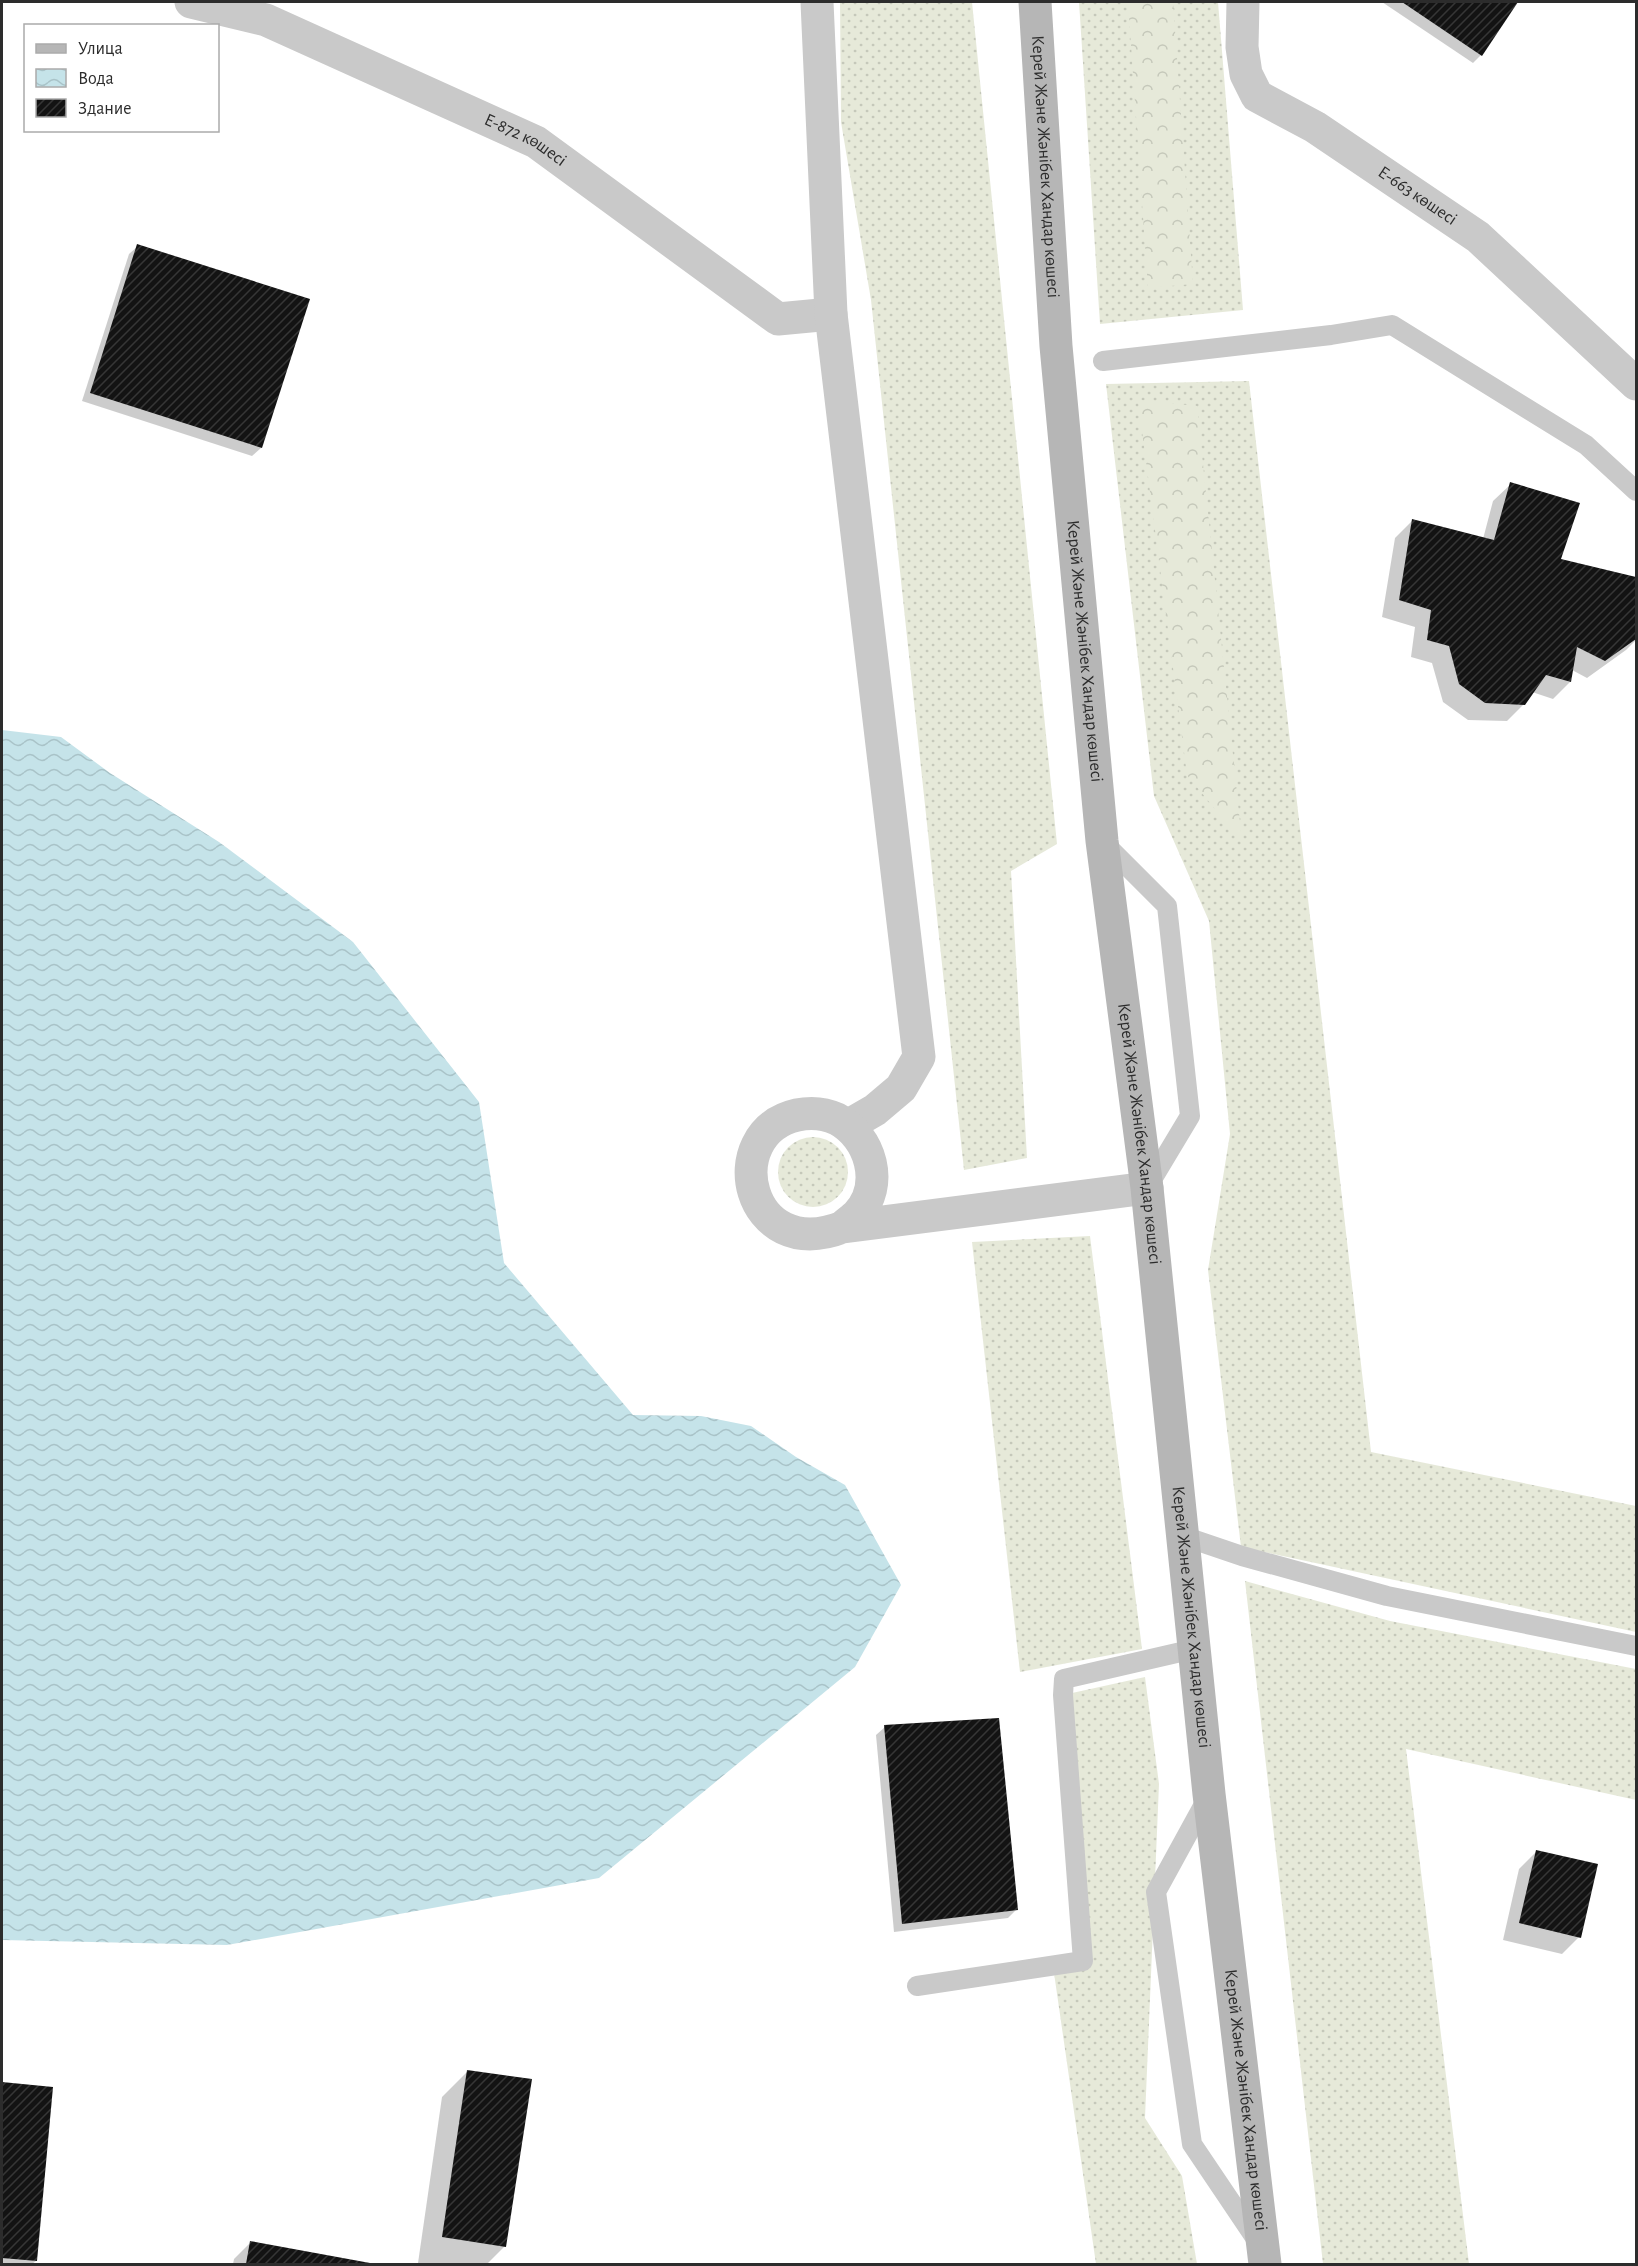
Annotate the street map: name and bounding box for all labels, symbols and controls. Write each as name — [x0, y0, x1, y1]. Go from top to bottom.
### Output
legend — [24, 24, 219, 132]
street label: Керей Және Жәнібек Хандар көшесі — [1028, 35, 1062, 299]
text: Улица — [78, 40, 123, 58]
text: Вода — [78, 70, 114, 88]
text: Здание — [78, 100, 132, 118]
street label: Е-872 көшесі — [481, 111, 570, 170]
street label: Е-663 көшесі — [1374, 163, 1460, 229]
street label: Керей Және Жәнібек Хандар көшесі — [1063, 519, 1105, 783]
street label: Керей Және Жәнібек Хандар көшесі — [1114, 1002, 1164, 1265]
street label: Керей Және Жәнібек Хандар көшесі — [1169, 1485, 1213, 1749]
street label: Керей Және Жәнібек Хандар көшесі — [1221, 1968, 1270, 2232]

